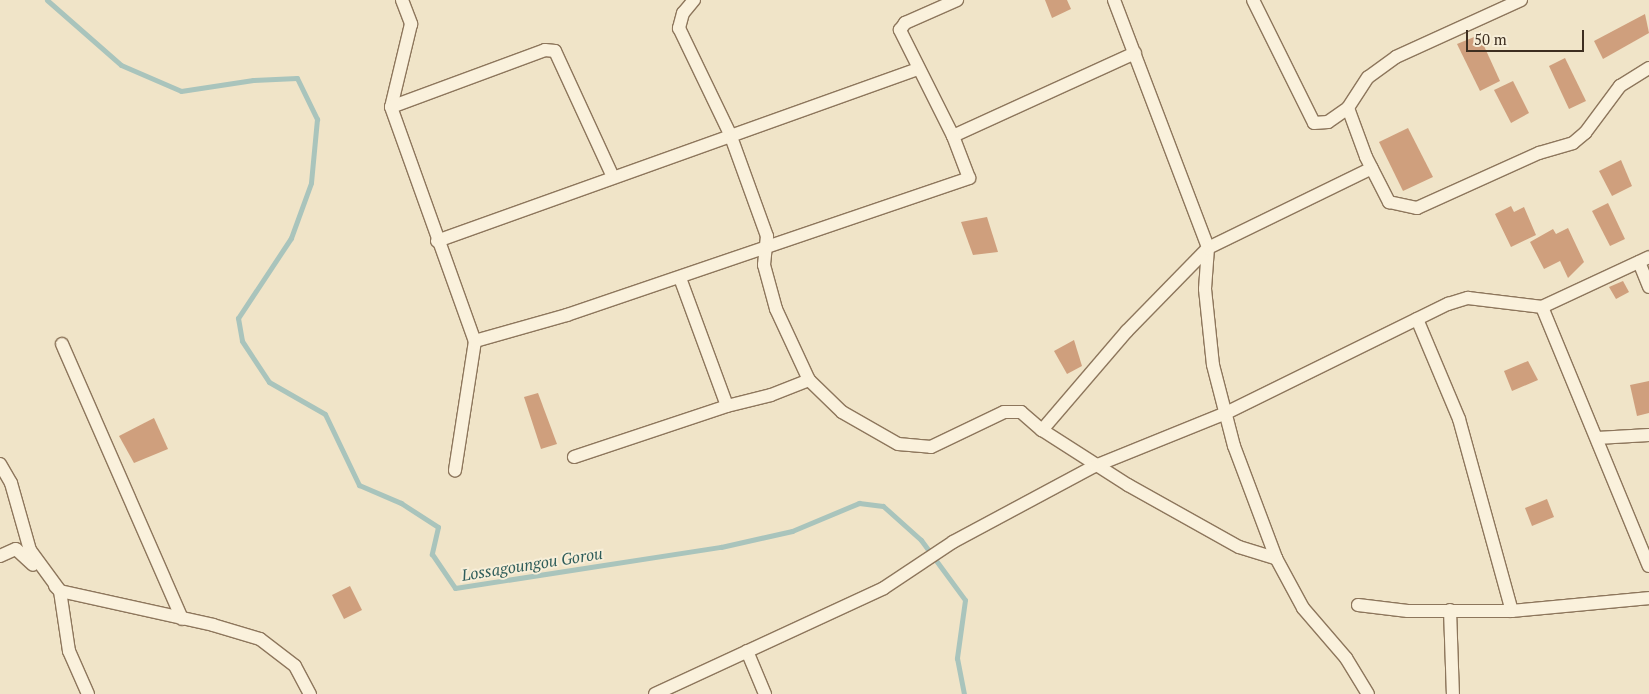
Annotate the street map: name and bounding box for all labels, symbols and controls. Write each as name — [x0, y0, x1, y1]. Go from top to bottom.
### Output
scale bar — [1469, 20, 1586, 52]
text: 50 m — [1474, 29, 1507, 49]
water label: Lossagoungou Gorou — [460, 543, 604, 585]

